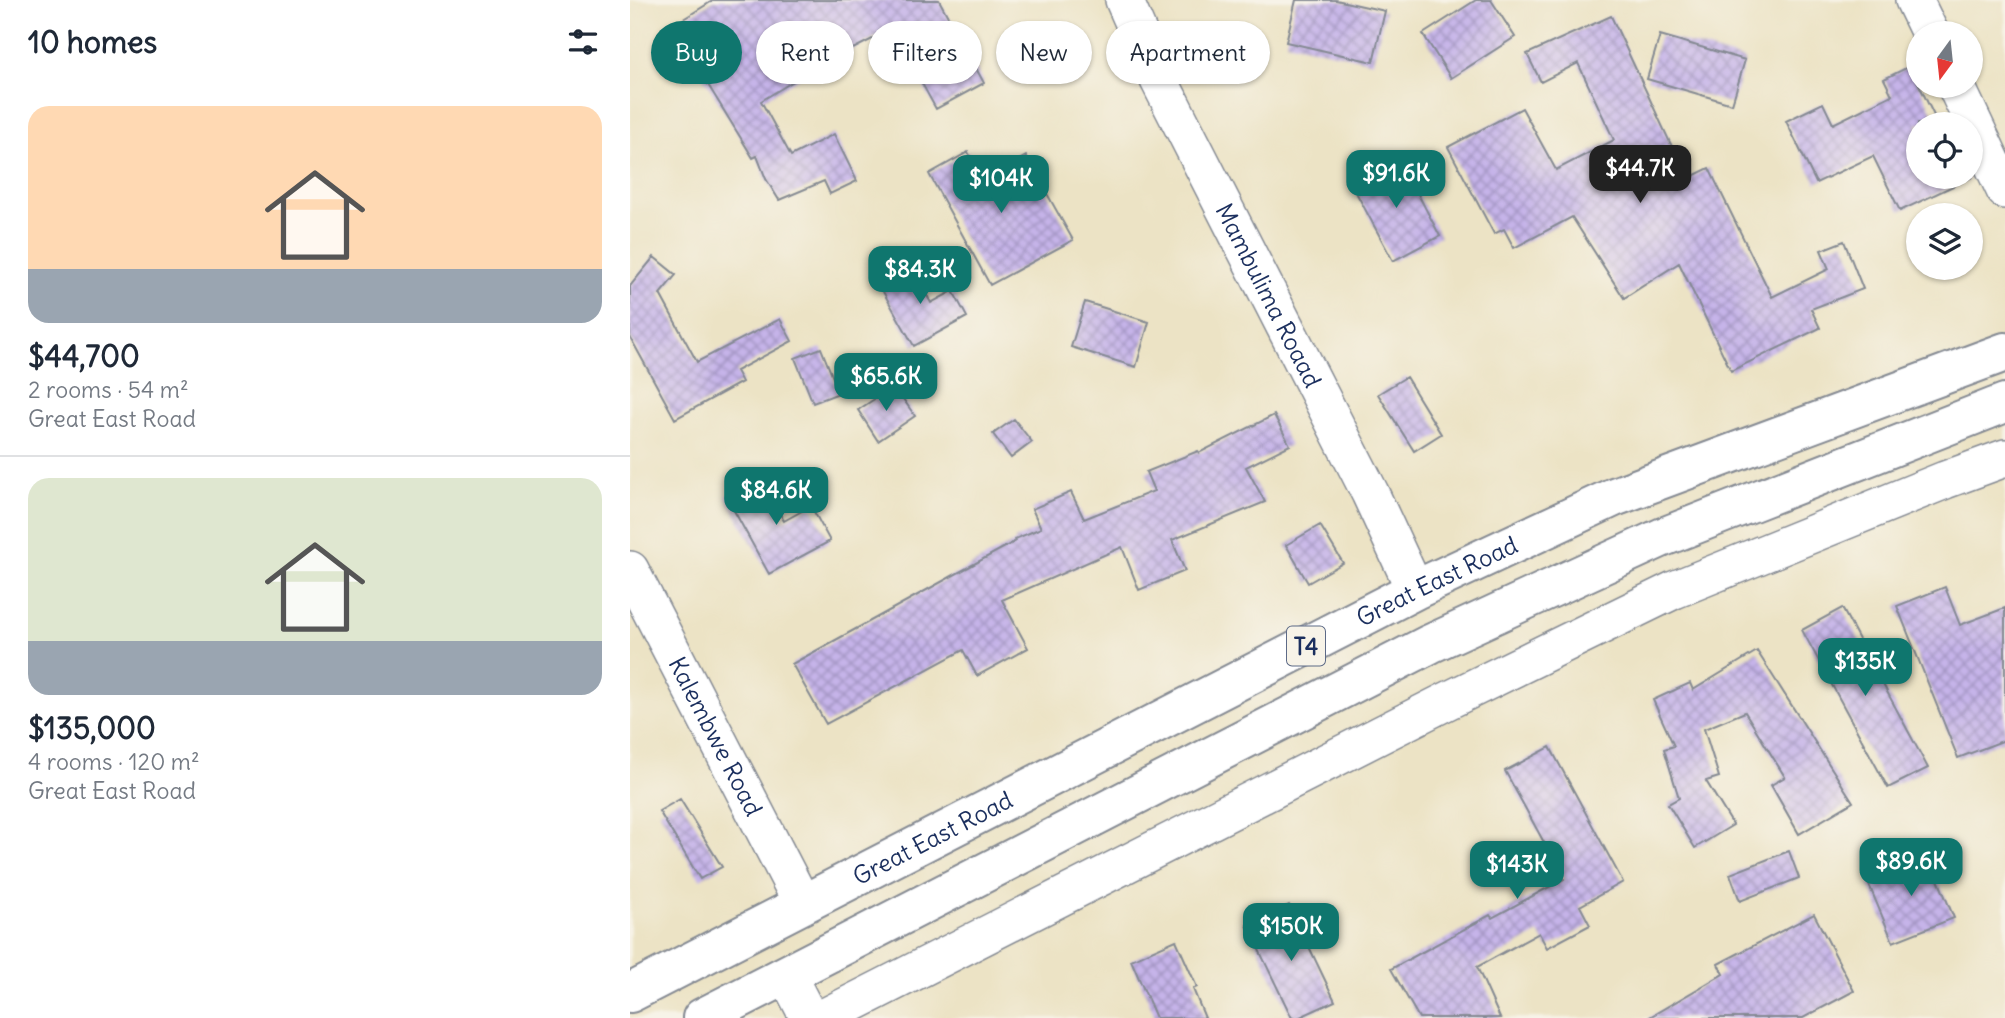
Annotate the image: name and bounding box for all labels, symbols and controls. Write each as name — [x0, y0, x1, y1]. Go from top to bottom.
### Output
chip: Buy — [651, 21, 742, 84]
chip: Rent — [756, 21, 854, 84]
chip: Filters — [868, 21, 982, 84]
chip: New — [996, 21, 1092, 84]
chip: Apartment — [1106, 21, 1270, 84]
north arrow — [1906, 21, 1983, 98]
map controls — [1906, 21, 1983, 280]
text: 10 homes — [28, 23, 157, 61]
icon: filters — [564, 23, 602, 61]
button: locate — [1906, 112, 1983, 189]
pin: $44.7K — [1583, 146, 1697, 205]
pin: $91.6K — [1339, 150, 1453, 210]
icon: home — [252, 152, 378, 278]
text: $44.7K — [1605, 153, 1675, 182]
pin: $104K — [952, 156, 1050, 215]
text: $91.6K — [1362, 158, 1430, 187]
text: $104K — [969, 163, 1033, 192]
street label: Mambulima Roaad — [1210, 198, 1328, 392]
button: layers — [1906, 203, 1983, 280]
pin: $84.3K — [863, 246, 977, 306]
text: $84.3K — [884, 254, 956, 283]
text: $44,700 — [28, 337, 140, 375]
pin: $65.6K — [829, 354, 943, 413]
text: $65.6K — [850, 361, 922, 390]
text: 2 rooms · 54 m² — [28, 375, 189, 404]
text: Great East Road — [28, 404, 196, 433]
pin: $84.6K — [719, 468, 833, 527]
text: $84.6K — [740, 475, 812, 504]
icon: home — [252, 524, 378, 650]
street label: Great East Road — [1351, 529, 1522, 633]
road number: T4 — [1287, 626, 1325, 666]
pin: $135K — [1816, 638, 1914, 698]
text: $135K — [1834, 646, 1896, 675]
street label: Kalembwe Road — [662, 652, 769, 821]
text: $135,000 — [28, 709, 156, 747]
text: 4 rooms · 120 m² — [28, 747, 200, 776]
text: Great East Road — [28, 776, 196, 805]
street label: Great East Road — [848, 784, 1017, 891]
pin: $89.6K — [1854, 838, 1968, 898]
pin: $143K — [1468, 842, 1566, 901]
text: $89.6K — [1876, 846, 1946, 875]
text: $143K — [1486, 849, 1548, 878]
pin: $150K — [1242, 904, 1340, 963]
text: $150K — [1259, 911, 1323, 940]

